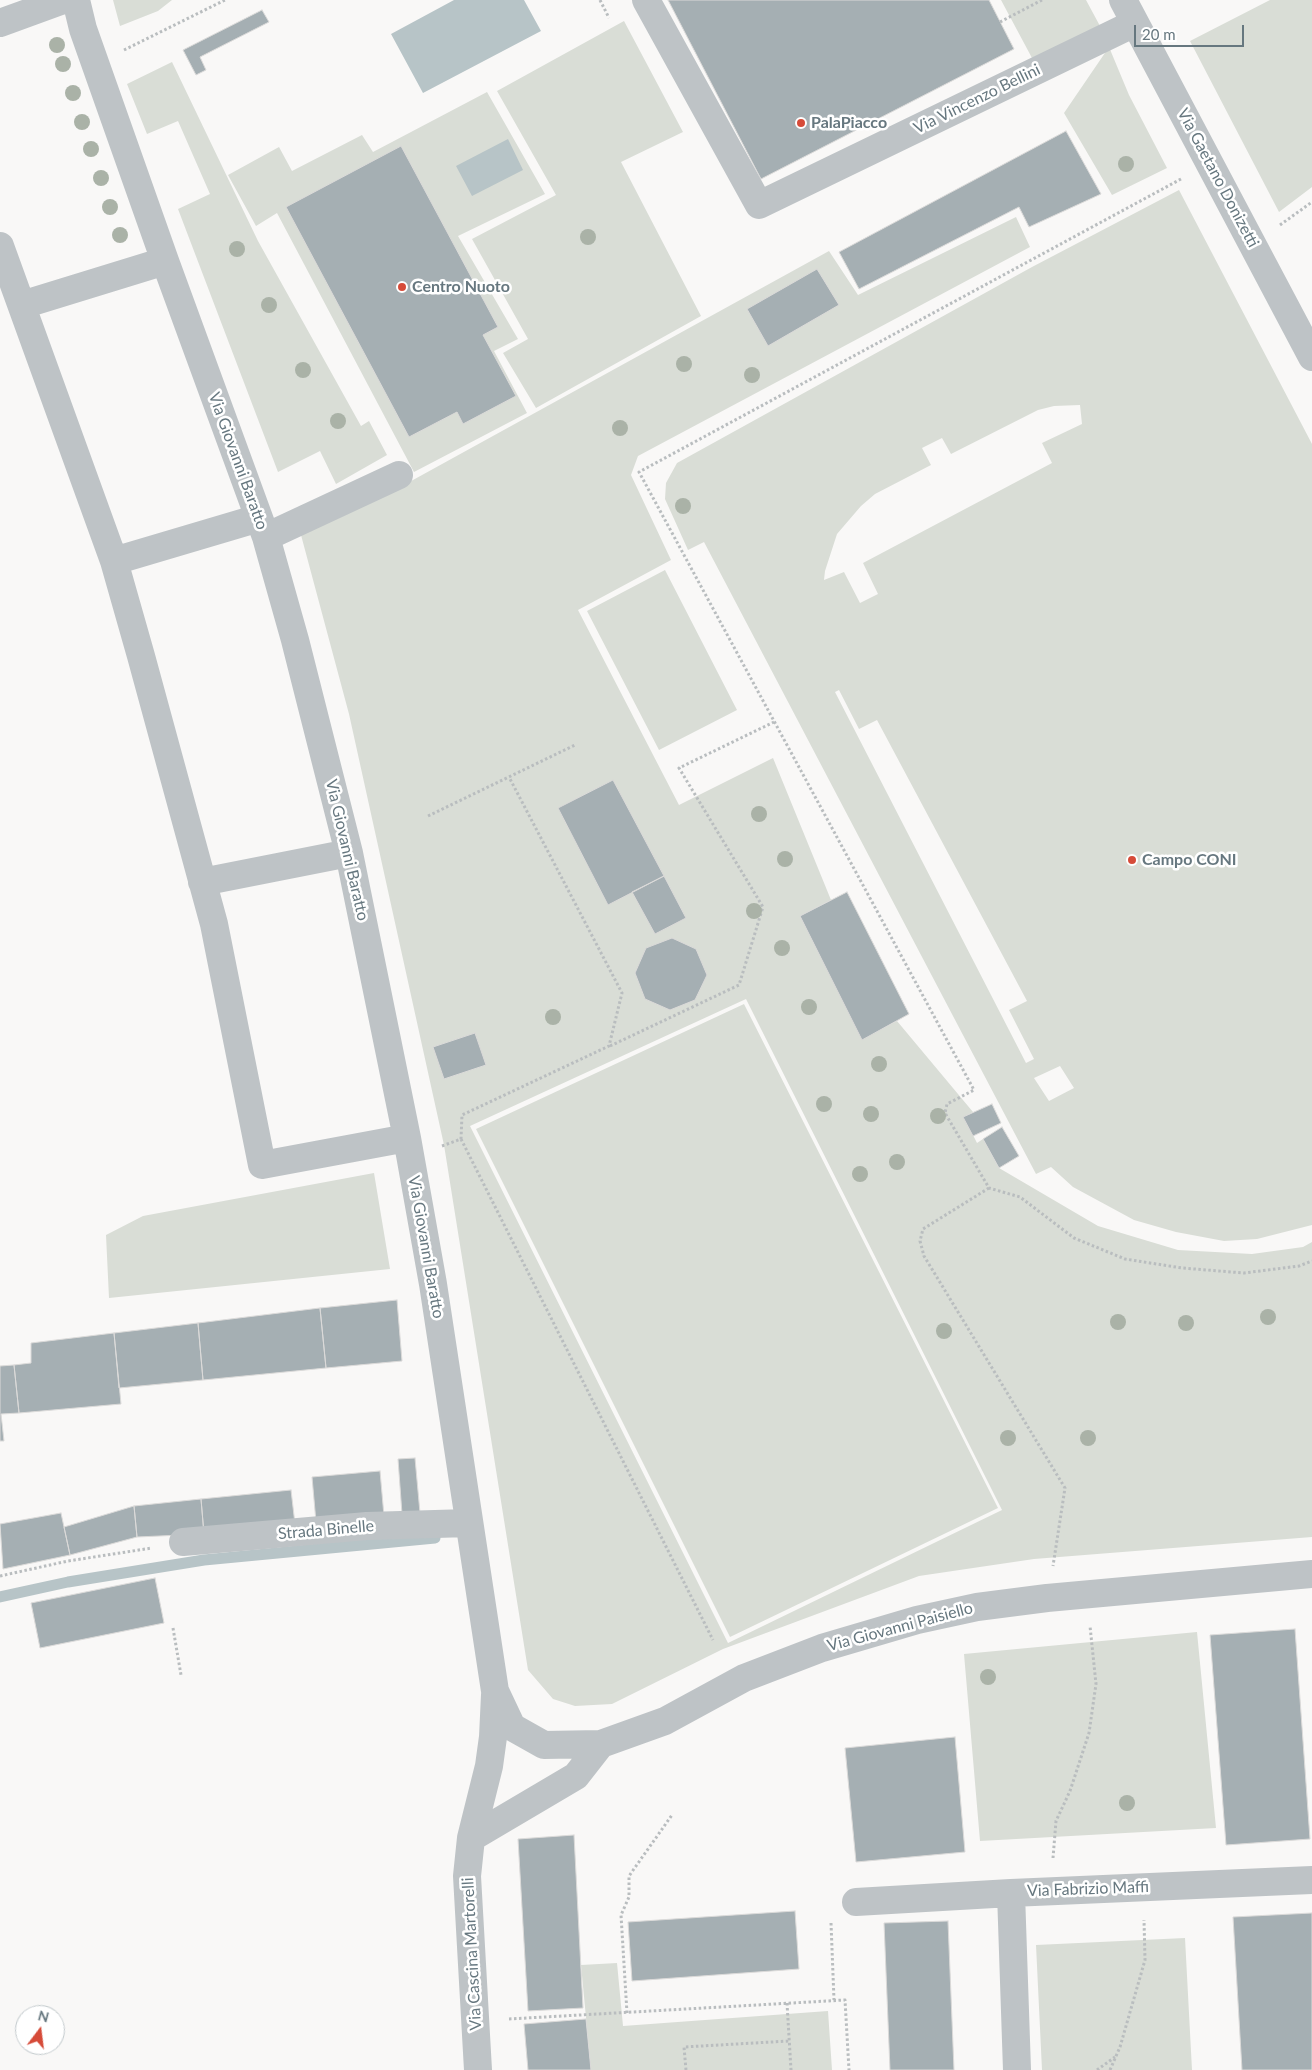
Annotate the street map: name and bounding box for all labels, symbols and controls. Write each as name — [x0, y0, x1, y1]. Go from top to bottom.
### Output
scale bar — [1137, 15, 1247, 47]
text: 20 m — [1142, 25, 1176, 43]
street label: Via Vincenzo Bellini — [911, 60, 1043, 138]
street label: Via Gaetano Donizetti — [1173, 105, 1263, 251]
place label: PalaPiacco — [811, 113, 887, 133]
marker: PalaPiacco — [795, 117, 807, 129]
place label: Centro Nuoto — [412, 277, 510, 297]
marker: Centro Nuoto — [396, 281, 408, 293]
street label: Via Giovanni Baratto — [204, 390, 272, 532]
street label: Via Giovanni Baratto — [321, 777, 373, 923]
place label: Campo CONI — [1142, 850, 1237, 870]
marker: Campo CONI — [1126, 854, 1138, 866]
street label: Via Giovanni Baratto — [404, 1174, 448, 1320]
street label: Strada Binelle — [277, 1516, 375, 1544]
street label: Via Giovanni Paisiello — [825, 1598, 975, 1656]
street label: Via Cascina Martorelli — [458, 1877, 486, 2031]
street label: Via Fabrizio Maffi — [1027, 1877, 1149, 1901]
north arrow — [15, 2005, 65, 2055]
text: N — [36, 2006, 51, 2026]

